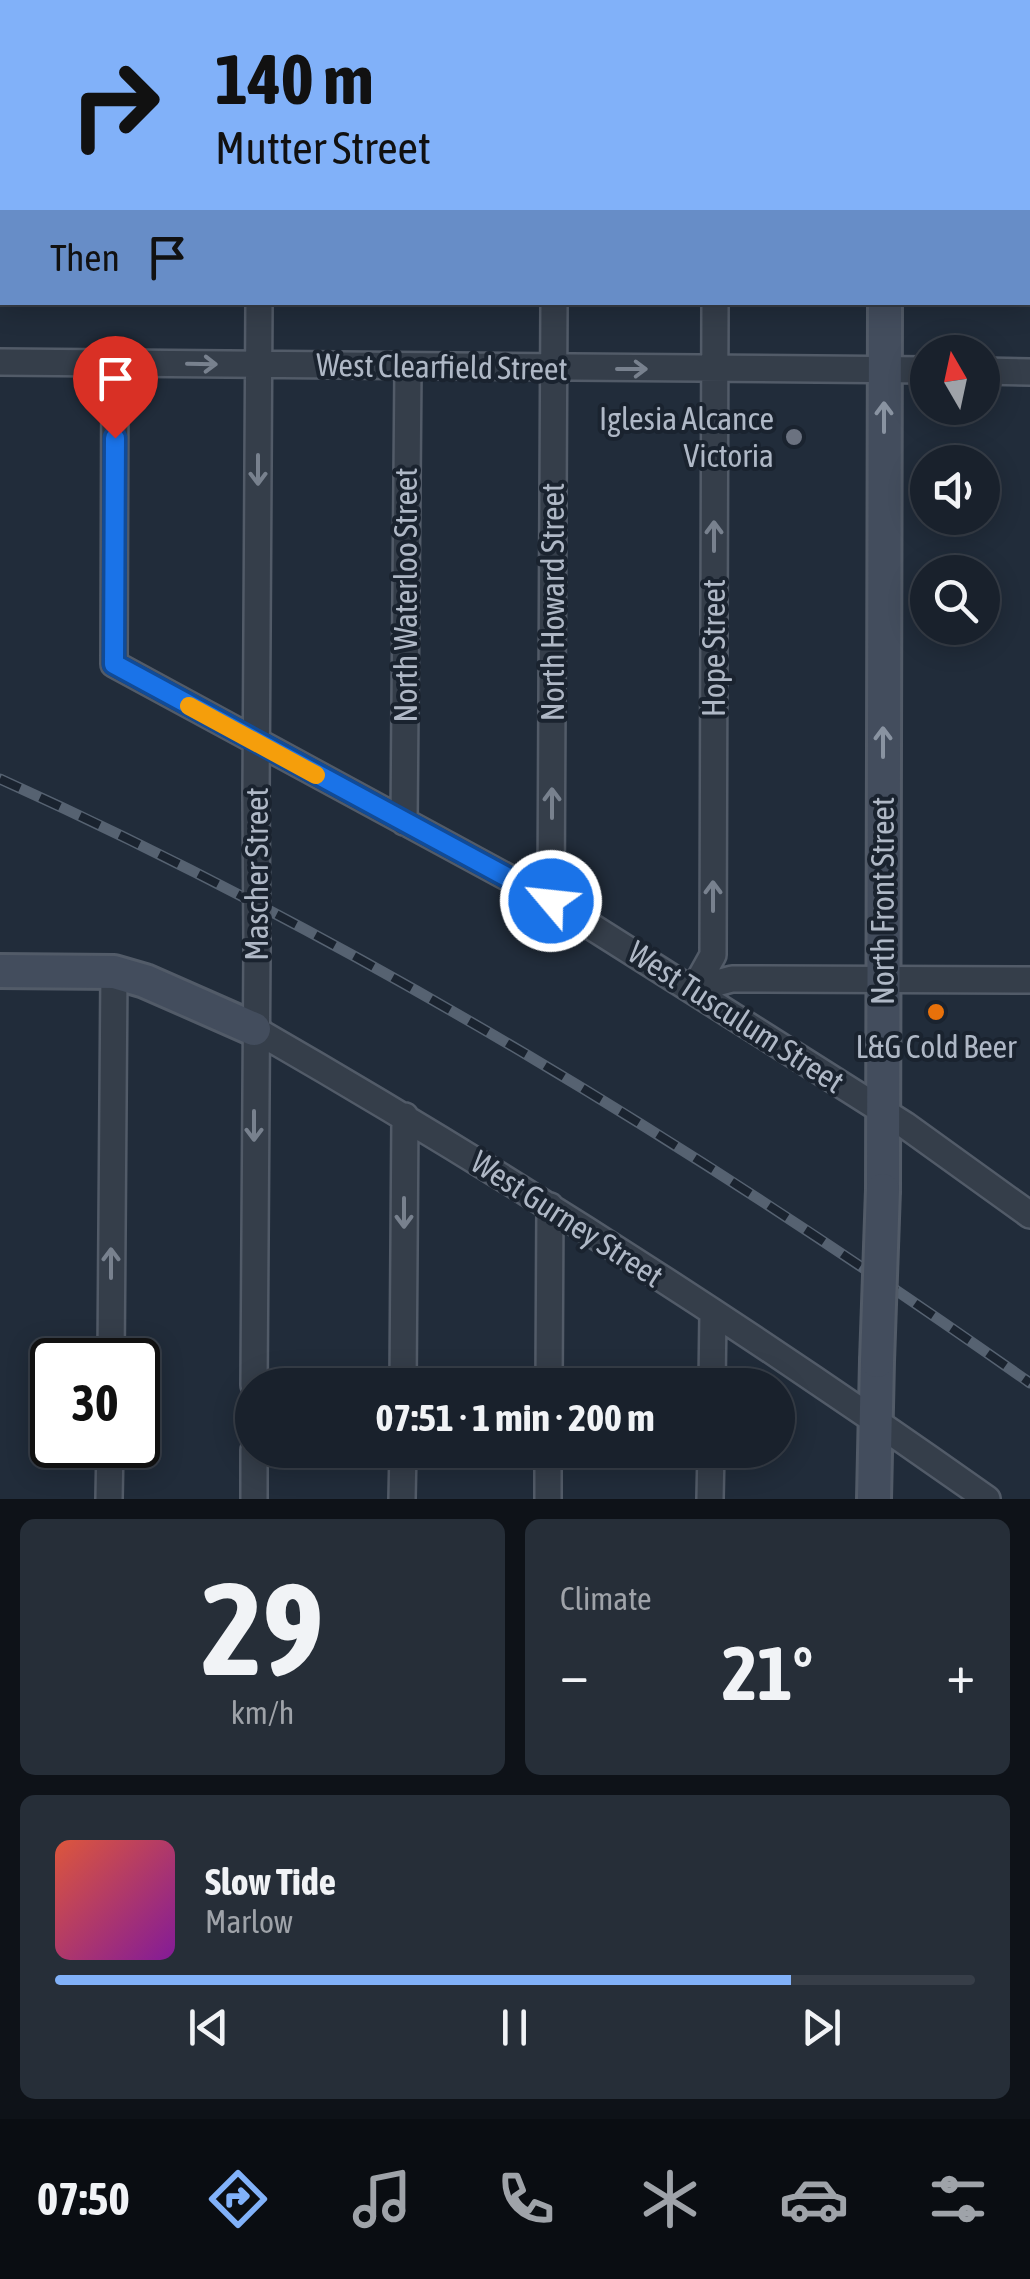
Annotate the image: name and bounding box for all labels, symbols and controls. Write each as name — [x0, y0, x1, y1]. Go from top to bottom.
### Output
text: 140 m — [215, 39, 374, 119]
icon: right — [50, 40, 180, 170]
text: Mutter Street — [215, 122, 431, 174]
icon: arrive — [140, 230, 195, 285]
text: Then — [50, 236, 120, 279]
north arrow — [910, 335, 1000, 425]
map controls — [910, 335, 1000, 645]
pin — [73, 336, 158, 439]
street label: West Clearfield Street — [316, 346, 568, 387]
icon: arrive — [88, 351, 143, 406]
one-way arrow — [186, 354, 218, 374]
one-way arrow — [616, 360, 648, 378]
place label: Iglesia Alcance Victoria — [599, 400, 774, 474]
one-way arrow — [874, 402, 894, 434]
marker: Iglesia Alcance Victoria — [783, 426, 805, 448]
button: sound — [910, 445, 1000, 535]
one-way arrow — [248, 452, 268, 485]
street label: North Waterloo Street — [387, 468, 424, 722]
street label: North Howard Street — [534, 483, 571, 721]
one-way arrow — [704, 521, 724, 554]
button: search — [910, 555, 1000, 645]
street label: Hope Street — [695, 579, 732, 717]
one-way arrow — [874, 727, 892, 760]
street label: Mascher Street — [238, 787, 275, 961]
one-way arrow — [542, 788, 561, 820]
street label: North Front Street — [864, 797, 901, 1005]
position arrow — [499, 849, 603, 953]
one-way arrow — [704, 881, 723, 913]
street label: West Tusculum Street — [621, 933, 851, 1100]
marker: L&G Cold Beer — [925, 1001, 947, 1023]
place label: L&G Cold Beer — [855, 1028, 1017, 1065]
one-way arrow — [244, 1110, 264, 1142]
street label: West Gurney Street — [465, 1143, 670, 1294]
one-way arrow — [394, 1196, 414, 1229]
one-way arrow — [102, 1247, 121, 1279]
speed limit sign: 30 — [30, 1338, 160, 1468]
text: 07:51 · 1 min · 200 m — [375, 1396, 655, 1439]
text: 29 — [201, 1554, 324, 1703]
text: Climate — [560, 1580, 652, 1617]
text: 21° — [722, 1630, 813, 1716]
text: − — [560, 1642, 589, 1705]
text: + — [946, 1642, 975, 1705]
text: km/h — [231, 1694, 294, 1731]
text: Slow Tide — [205, 1860, 336, 1903]
text: Marlow — [205, 1903, 293, 1940]
icon: previous — [181, 2000, 236, 2055]
icon: pause — [487, 2000, 542, 2055]
icon: next — [794, 2000, 849, 2055]
icon: directions — [203, 2164, 273, 2234]
icon: music — [347, 2164, 417, 2234]
icon: phone — [491, 2164, 561, 2234]
icon: climate — [635, 2164, 705, 2234]
icon: car — [779, 2164, 849, 2234]
icon: filters — [923, 2164, 993, 2234]
text: 07:50 — [37, 2173, 130, 2225]

